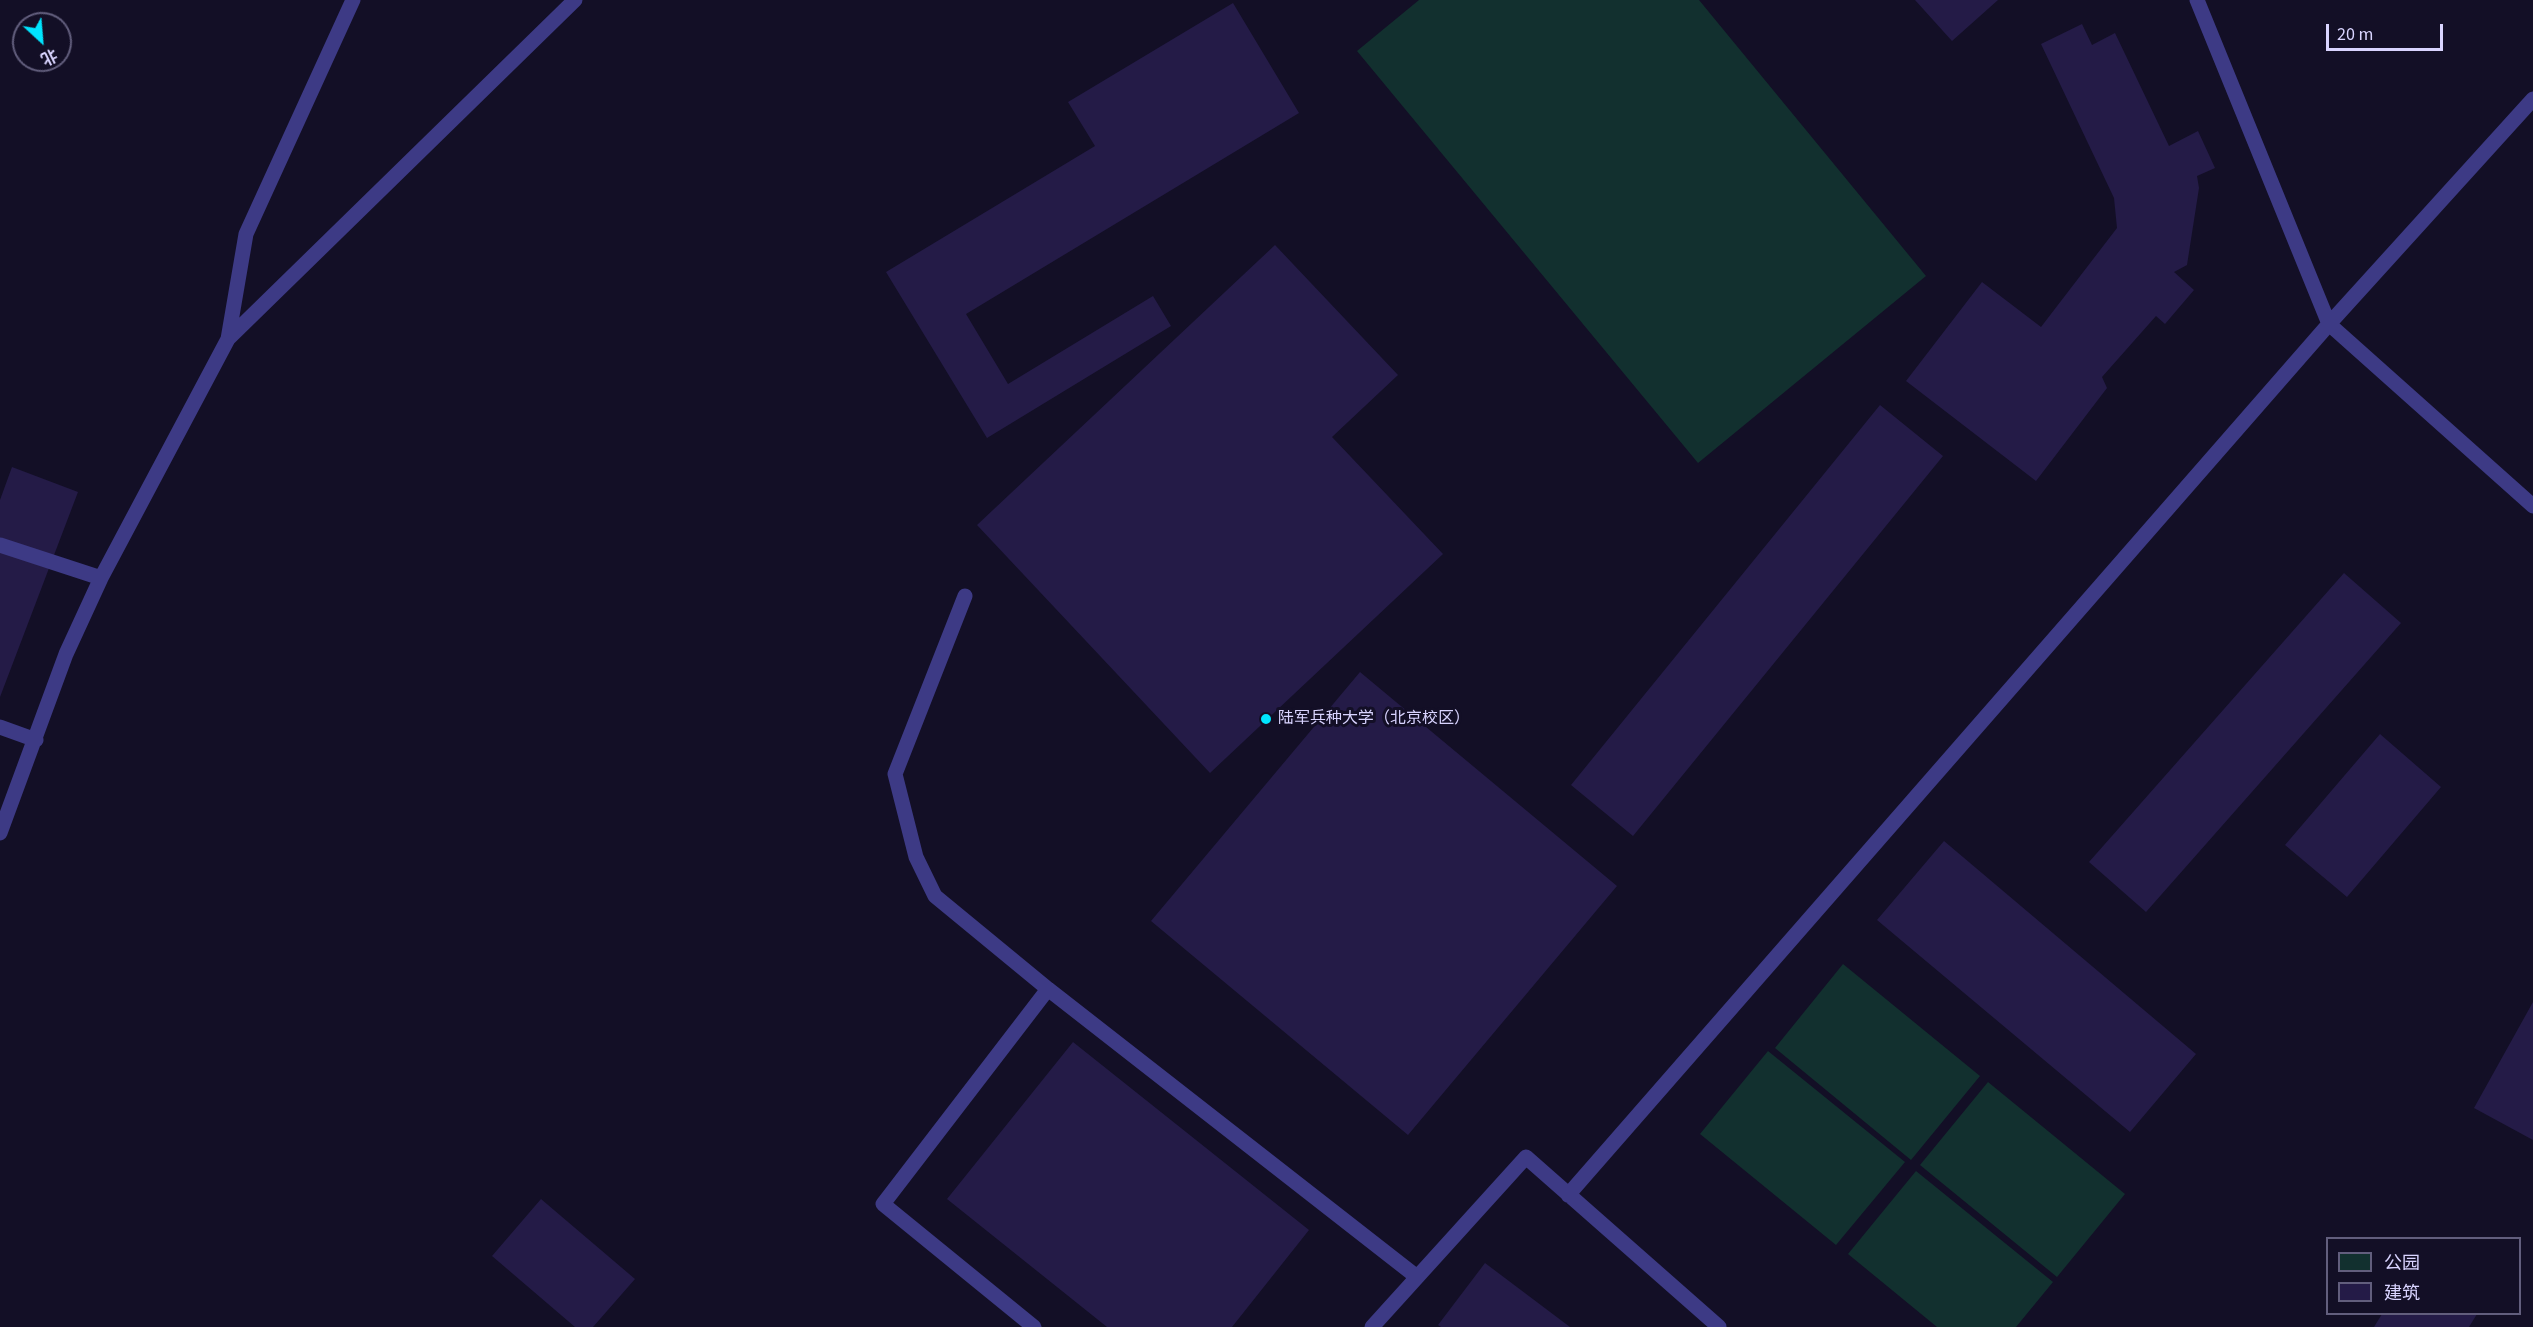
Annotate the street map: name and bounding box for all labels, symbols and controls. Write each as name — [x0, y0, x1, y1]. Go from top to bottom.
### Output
north arrow — [12, 12, 72, 72]
scale bar — [2329, 12, 2446, 50]
text: 20 m — [2337, 22, 2373, 47]
text: 北 — [37, 43, 61, 70]
place label: 陆军兵种大学（北京校区） — [1278, 709, 1470, 729]
marker: 陆军兵种大学（北京校区） — [1259, 712, 1273, 726]
legend — [2326, 1237, 2521, 1315]
text: 公园 — [2384, 1251, 2420, 1276]
text: 建筑 — [2384, 1281, 2420, 1306]

